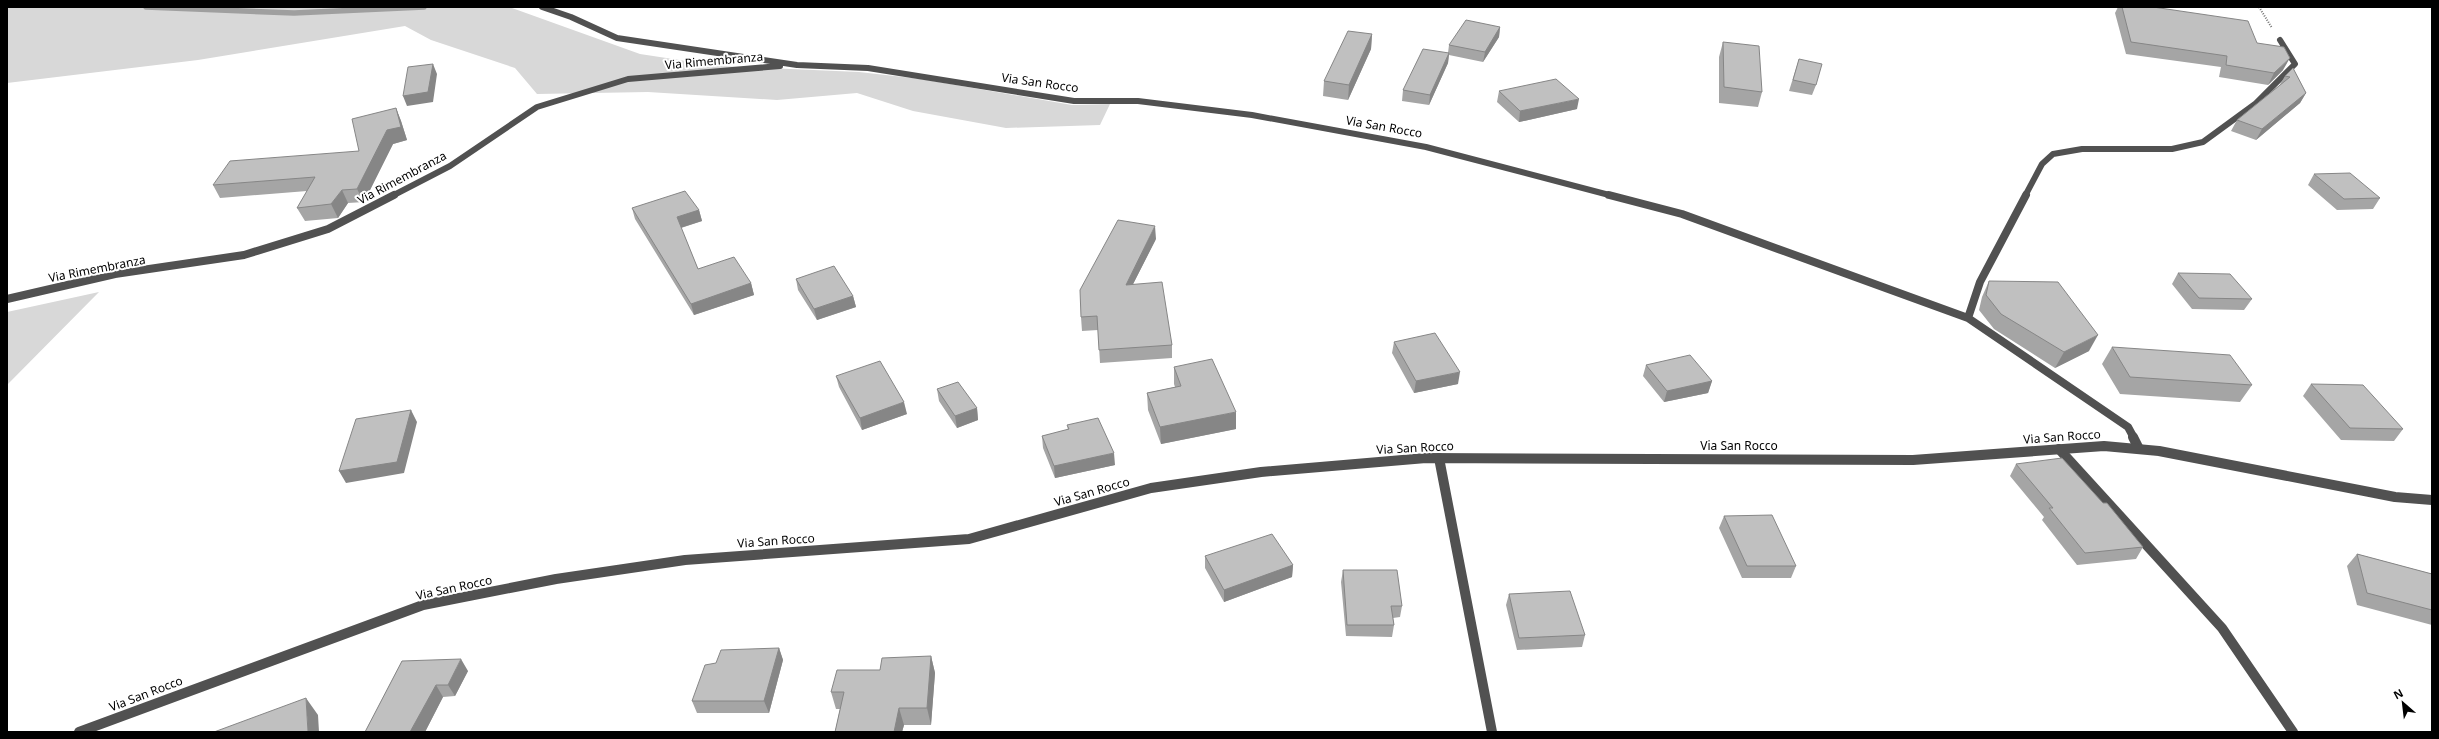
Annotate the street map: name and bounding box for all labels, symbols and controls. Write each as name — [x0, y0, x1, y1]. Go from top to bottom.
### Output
street label: Via Rimembranza — [664, 48, 764, 73]
street label: Via San Rocco — [1001, 69, 1080, 96]
street label: Via San Rocco — [1344, 111, 1424, 142]
street label: Via Rimembranza — [354, 147, 449, 208]
street label: Via Rimembranza — [47, 251, 147, 286]
street label: Via San Rocco — [2023, 425, 2101, 448]
street label: Via San Rocco — [1376, 437, 1454, 458]
street label: Via San Rocco — [1700, 437, 1778, 454]
street label: Via San Rocco — [1052, 473, 1131, 510]
street label: Via San Rocco — [737, 529, 815, 552]
street label: Via San Rocco — [414, 571, 494, 604]
street label: Via San Rocco — [107, 672, 185, 715]
north arrow — [2383, 683, 2423, 723]
text: N — [2391, 685, 2406, 702]

